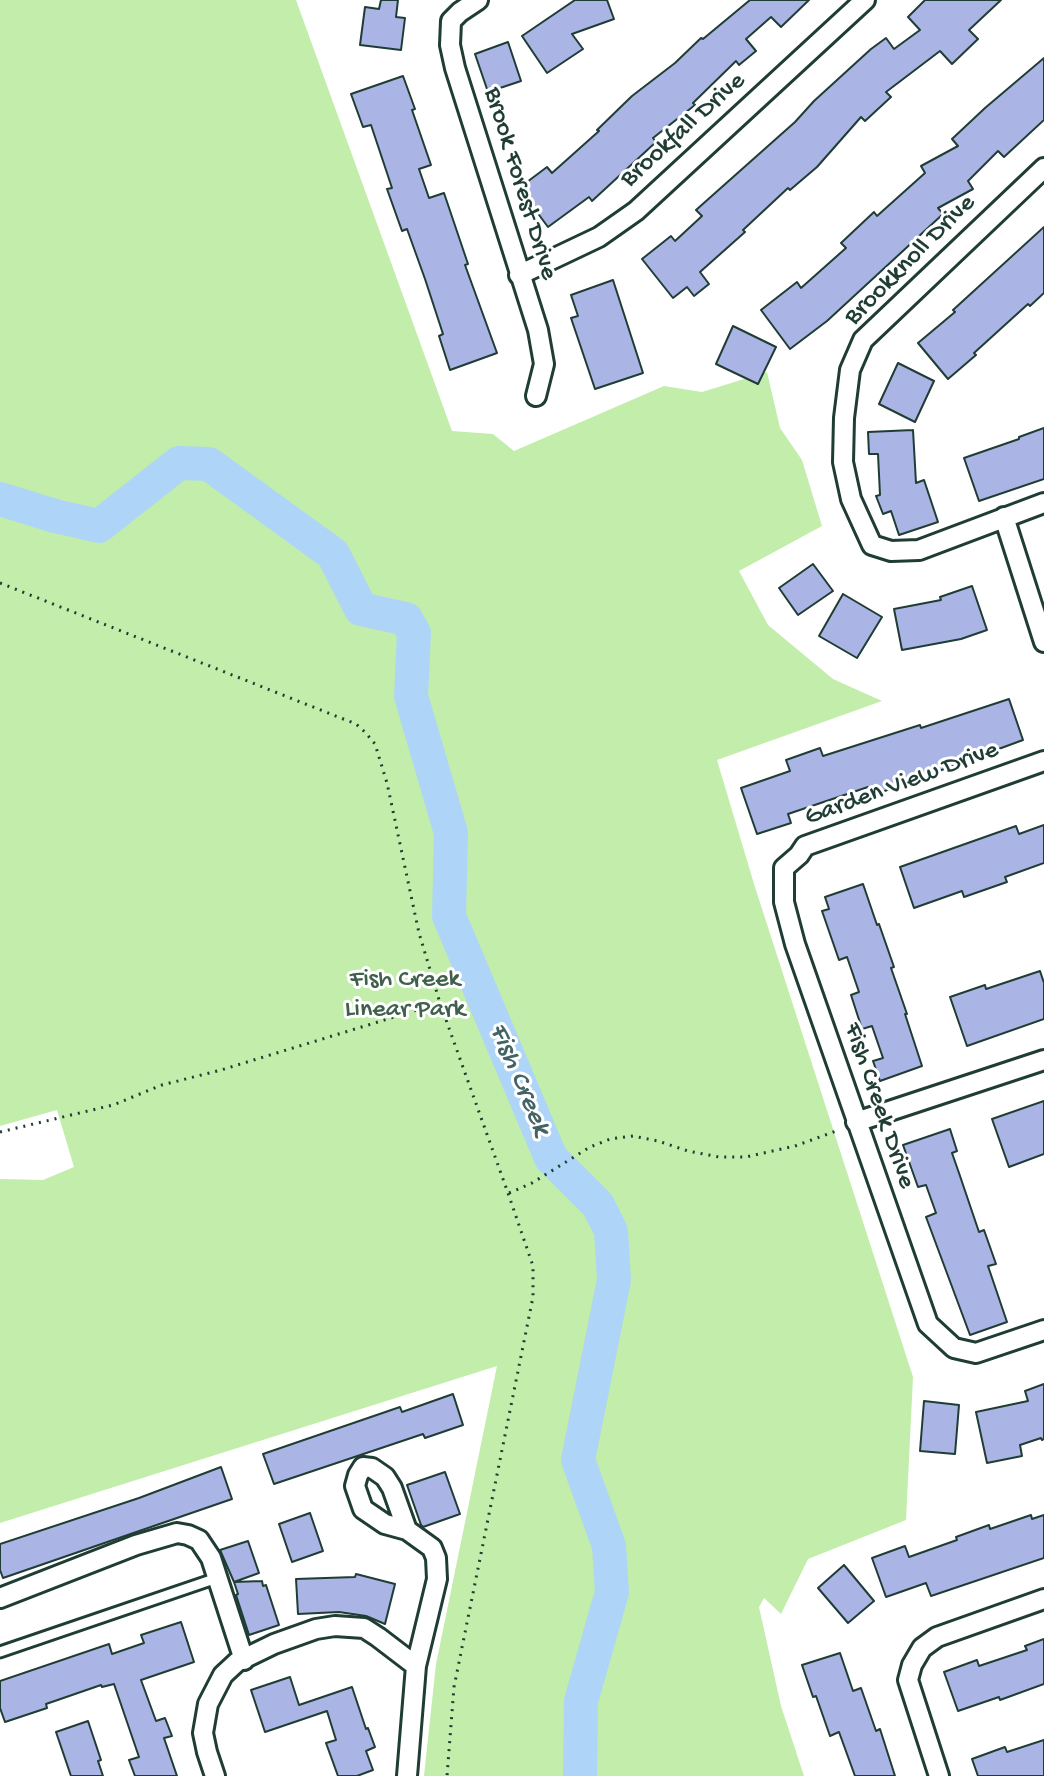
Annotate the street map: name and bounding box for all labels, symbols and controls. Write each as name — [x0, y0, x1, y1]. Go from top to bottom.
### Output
street label: Brookfall Drive — [615, 67, 753, 195]
street label: Brook Forest Drive — [475, 84, 563, 284]
street label: Brookknoll Drive — [839, 189, 983, 333]
street label: Garden View Drive — [801, 736, 1003, 834]
park label: Fish Creek Linear Park — [345, 965, 465, 1026]
water label: Fish Creek — [479, 1019, 557, 1141]
street label: Fish Creek Drive — [835, 1019, 921, 1193]

